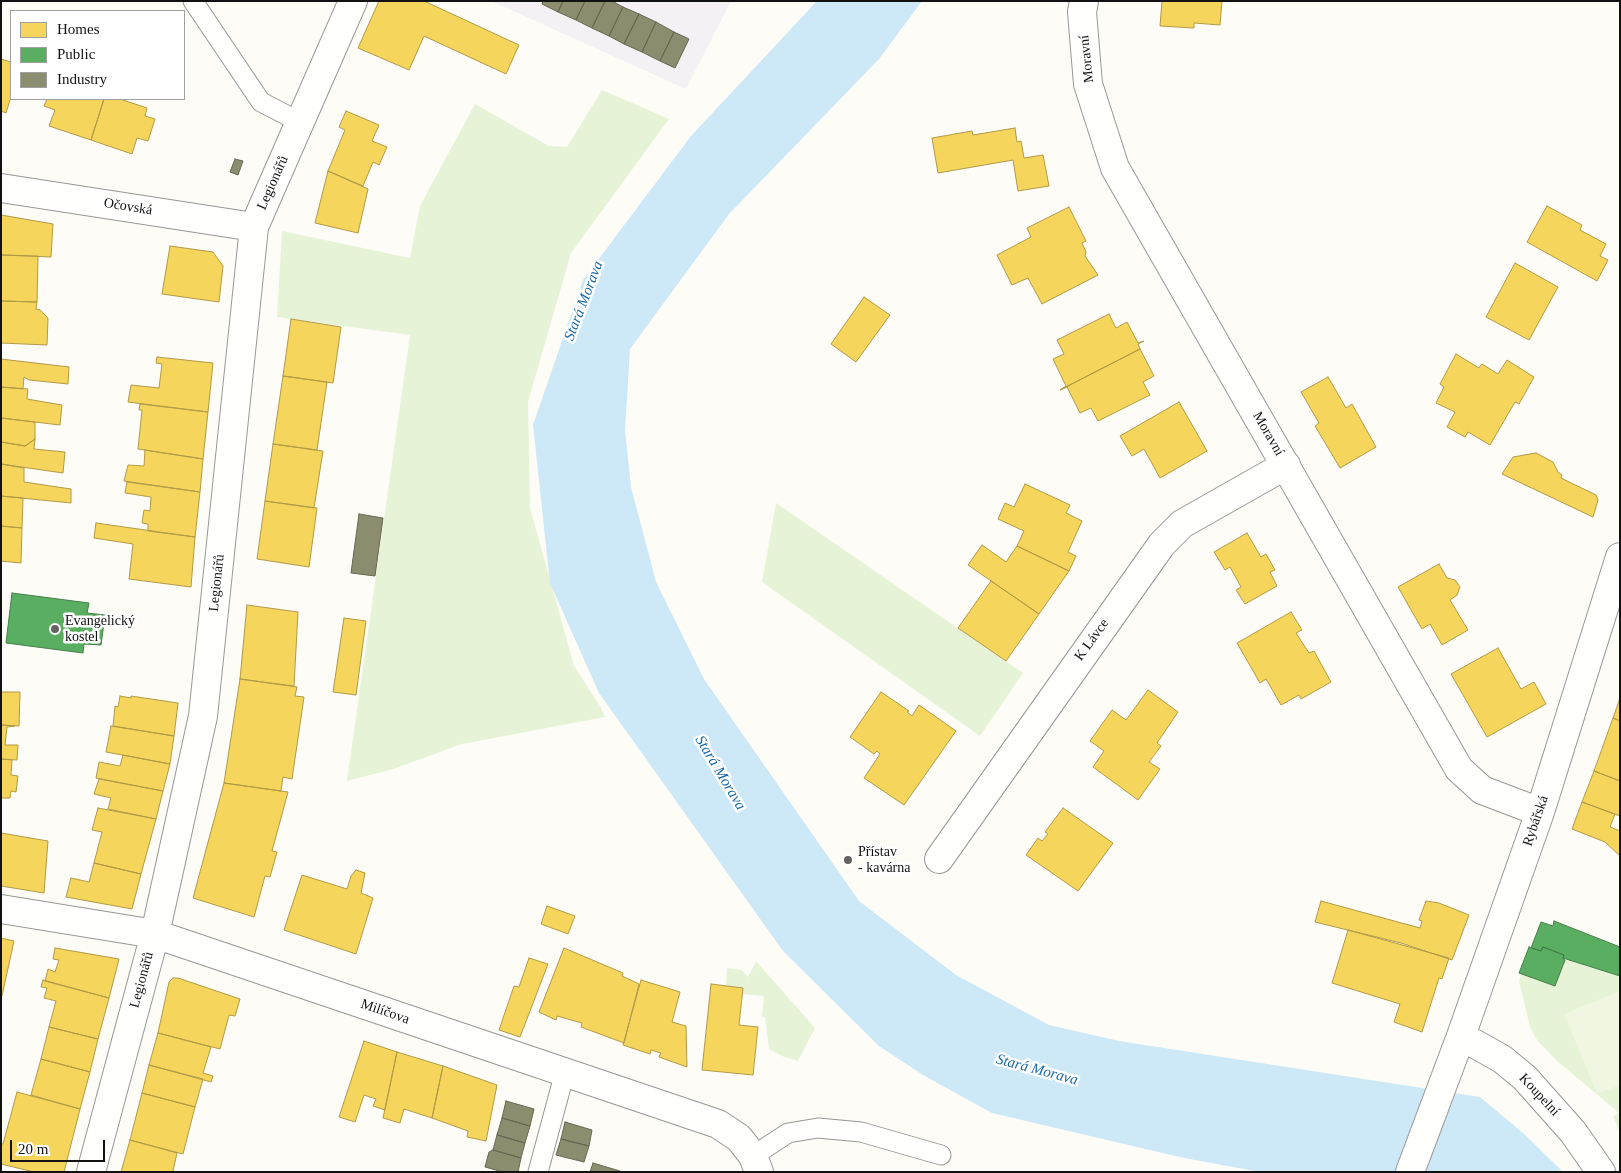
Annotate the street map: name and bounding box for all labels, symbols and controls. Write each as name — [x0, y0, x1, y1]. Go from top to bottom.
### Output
legend — [10, 10, 185, 100]
text: Homes — [57, 21, 100, 37]
street label: Moravní — [1076, 34, 1098, 84]
text: Public — [57, 46, 95, 62]
text: Industry — [57, 71, 107, 87]
street label: Legionářů — [254, 153, 292, 213]
street label: Očovská — [102, 195, 154, 219]
water label: Stará Morava — [561, 259, 607, 343]
street label: Moravní — [1249, 409, 1287, 459]
street label: Legionářů — [206, 554, 228, 612]
place label: Evangelický kostel — [65, 613, 135, 646]
street label: K Lávce — [1071, 616, 1113, 664]
marker: Evangelický kostel — [49, 623, 61, 635]
water label: Stará Morava — [691, 732, 749, 814]
street label: Rybářská — [1520, 794, 1552, 848]
place label: Přístav - kavárna — [858, 844, 910, 876]
marker: Přístav - kavárna — [842, 854, 854, 866]
street label: Legionářů — [126, 950, 158, 1010]
street label: Milíčova — [358, 996, 412, 1028]
water label: Stará Morava — [994, 1050, 1080, 1090]
street label: Koupelní — [1515, 1070, 1563, 1120]
scale bar — [12, 1130, 108, 1162]
text: 20 m — [18, 1141, 48, 1157]

